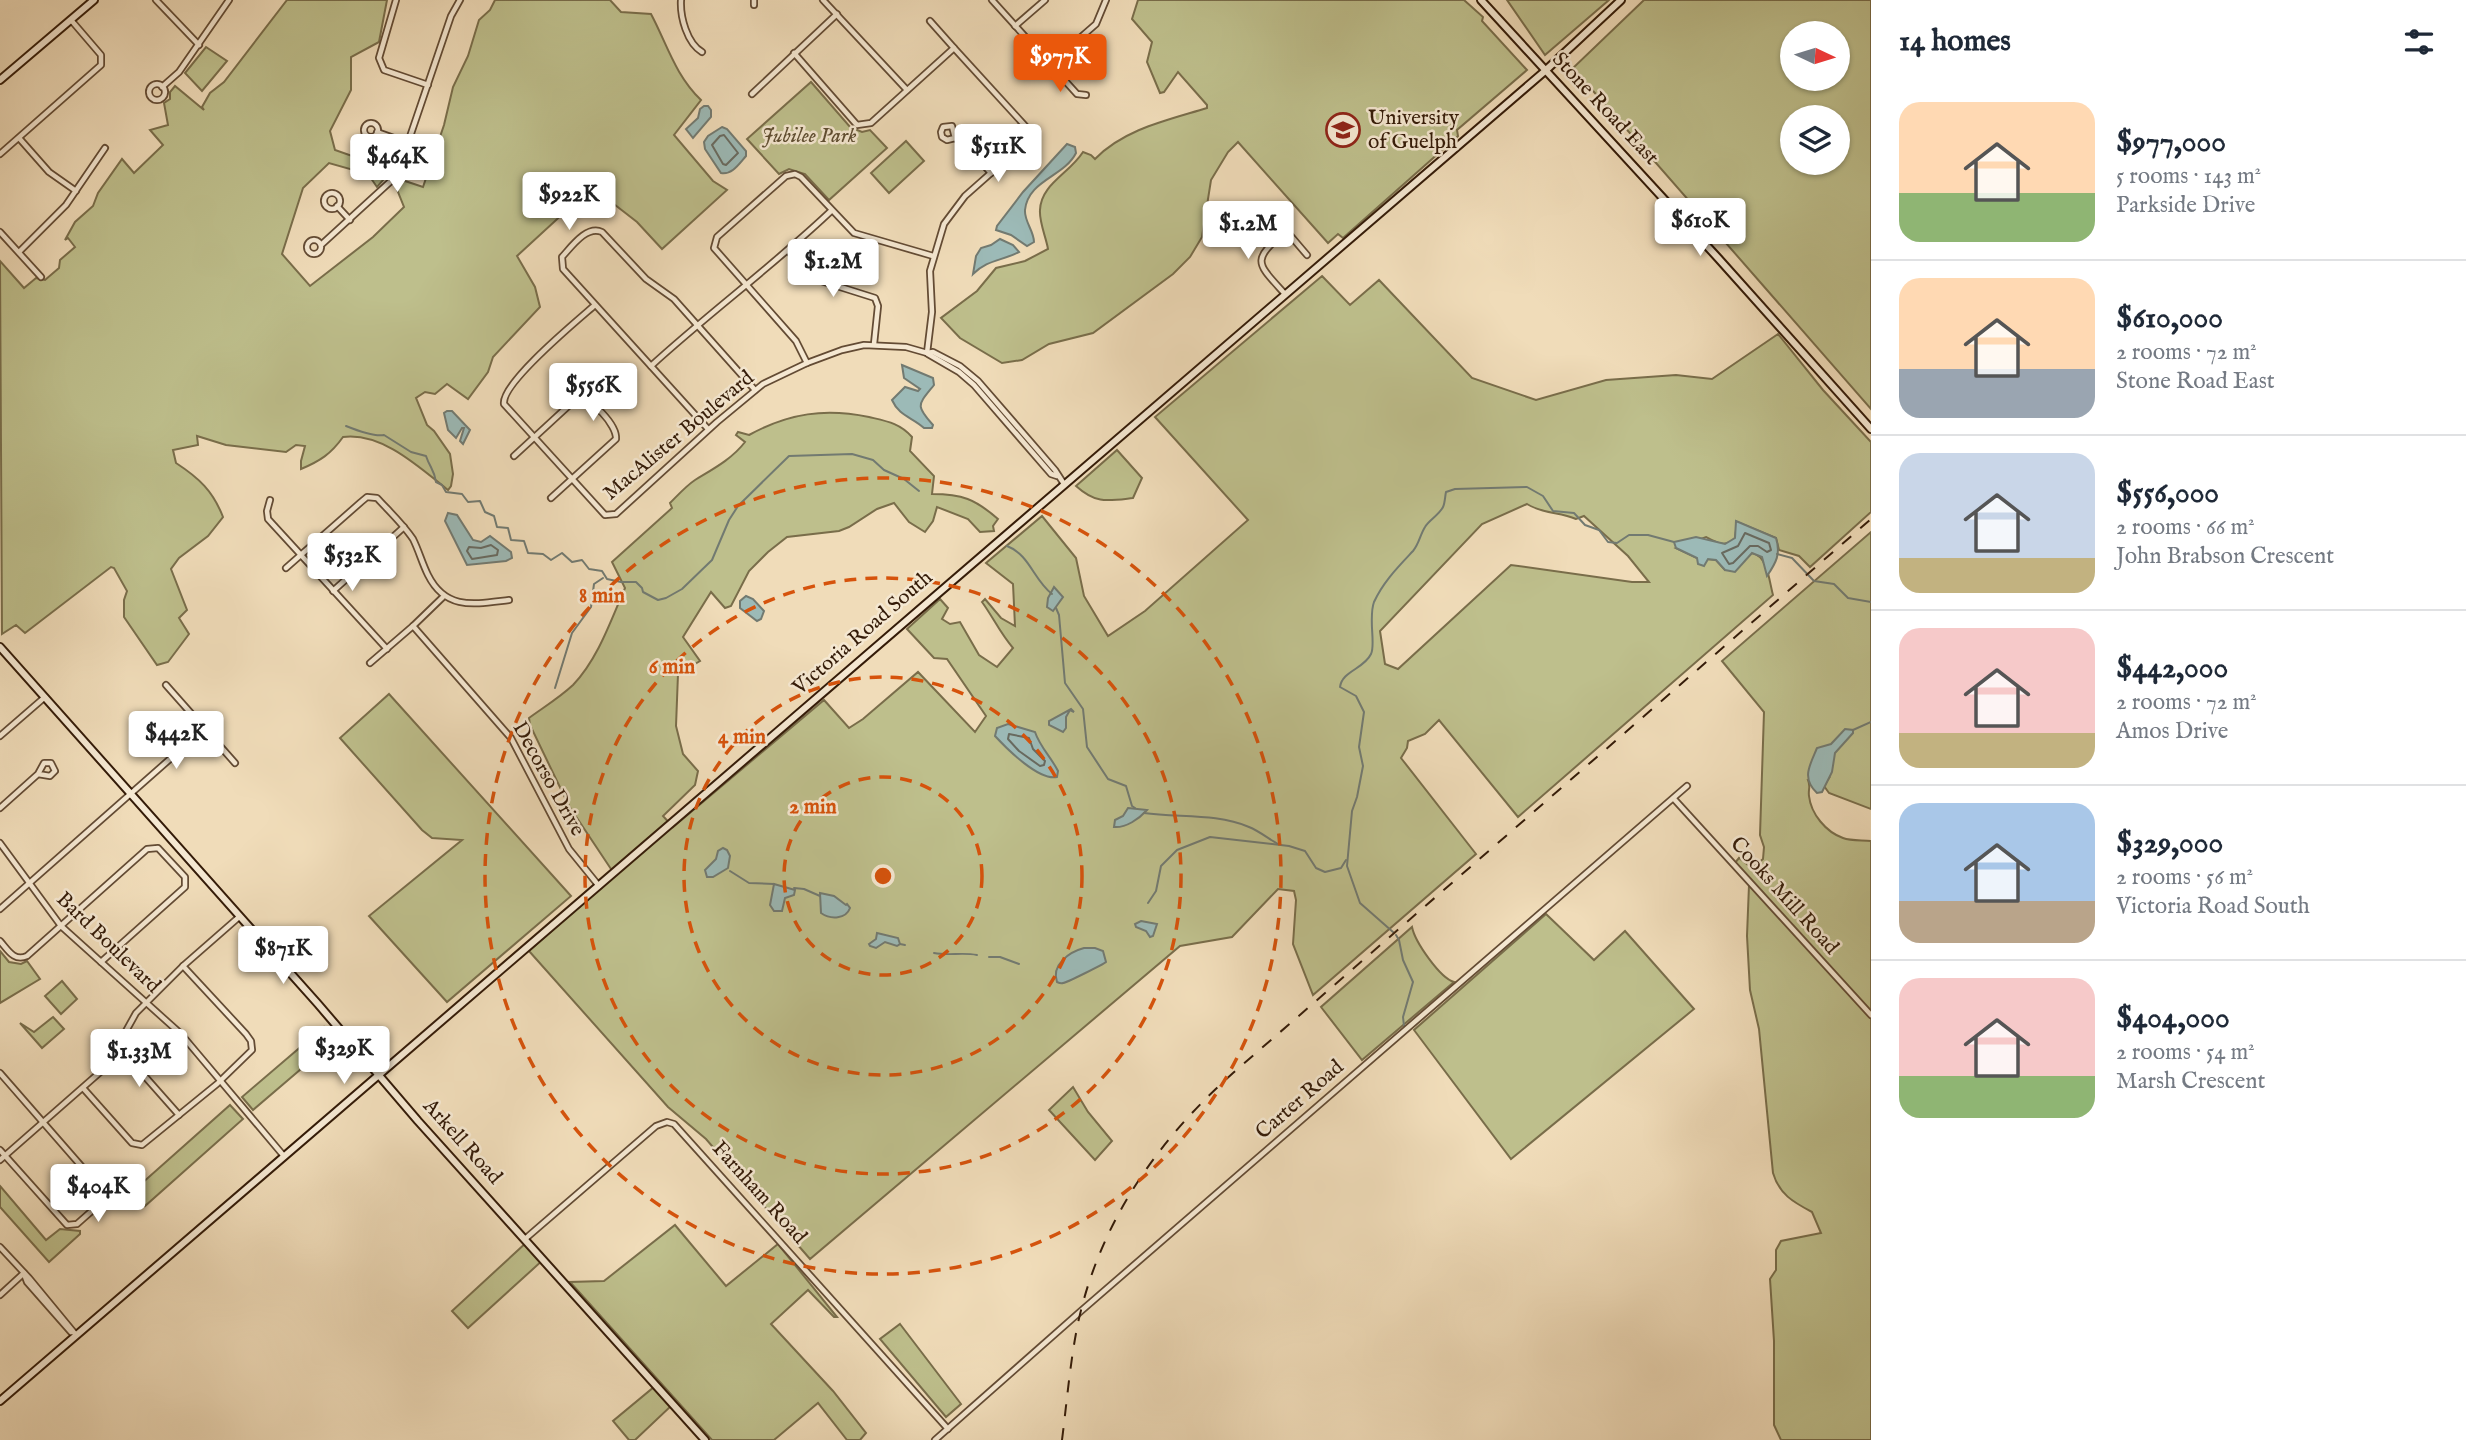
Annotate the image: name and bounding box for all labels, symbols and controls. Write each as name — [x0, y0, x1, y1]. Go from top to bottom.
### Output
north arrow — [1780, 21, 1850, 91]
map controls — [1780, 21, 1850, 175]
text: 14 homes — [1899, 23, 2011, 61]
icon: filters — [2400, 23, 2438, 61]
pin: $977K — [1011, 34, 1109, 94]
text: $977K — [1030, 42, 1090, 71]
street label: Stone Road East — [1546, 47, 1664, 171]
place label: University of Guelph — [1368, 105, 1460, 156]
button: layers — [1780, 105, 1850, 175]
school or university icon: University of Guelph — [1324, 111, 1362, 149]
park label: Jubilee Park — [762, 123, 857, 150]
pin: $511K — [949, 124, 1047, 184]
text: $977,000 — [2116, 124, 2226, 162]
icon: home — [1955, 130, 2039, 214]
text: $511K — [971, 132, 1025, 161]
pin: $464K — [348, 134, 446, 194]
text: $464K — [366, 142, 428, 171]
text: 5 rooms · 143 m² — [2116, 162, 2261, 191]
pin: $922K — [520, 173, 618, 232]
text: $922K — [539, 180, 600, 209]
text: Parkside Drive — [2116, 191, 2255, 220]
pin: $610K — [1651, 198, 1749, 258]
pin: $1.2M — [1199, 202, 1297, 261]
text: $610K — [1671, 206, 1729, 235]
text: $1.2M — [1219, 209, 1277, 238]
pin: $1.2M — [784, 240, 882, 299]
text: $1.2M — [804, 247, 862, 276]
text: $610,000 — [2116, 300, 2223, 338]
icon: home — [1955, 306, 2039, 390]
text: 2 rooms · 72 m² — [2116, 338, 2257, 367]
pin: $556K — [544, 364, 642, 423]
street label: MacAlister Boulevard — [598, 365, 760, 507]
text: Stone Road East — [2116, 367, 2275, 396]
text: $556K — [565, 371, 621, 400]
text: $556,000 — [2116, 475, 2219, 513]
icon: home — [1955, 481, 2039, 565]
text: 2 rooms · 66 m² — [2116, 513, 2255, 542]
pin: $532K — [303, 534, 401, 593]
text: $532K — [323, 541, 381, 570]
text: John Brabson Crescent — [2116, 542, 2334, 571]
street label: Victoria Road South — [787, 565, 939, 702]
text: 8 min — [579, 583, 625, 610]
text: $442,000 — [2116, 650, 2228, 688]
text: 6 min — [649, 654, 695, 681]
icon: home — [1955, 656, 2039, 740]
text: 2 rooms · 72 m² — [2116, 688, 2257, 717]
pin: $442K — [127, 712, 225, 771]
street label: Decorso Drive — [505, 717, 591, 841]
text: Amos Drive — [2116, 717, 2228, 746]
text: $442K — [145, 719, 207, 748]
text: 4 min — [718, 724, 766, 751]
text: 2 min — [789, 794, 837, 821]
text: $329,000 — [2116, 825, 2223, 863]
street label: Cooks Mill Road — [1724, 831, 1845, 961]
icon: home — [1955, 831, 2039, 915]
text: 2 rooms · 56 m² — [2116, 863, 2253, 892]
centre of rings — [871, 864, 895, 888]
street label: Bard Boulevard — [50, 886, 167, 1000]
text: Victoria Road South — [2116, 892, 2310, 921]
pin: $871K — [234, 926, 332, 986]
text: $871K — [254, 934, 312, 963]
text: $404,000 — [2116, 1000, 2230, 1038]
icon: home — [1955, 1006, 2039, 1090]
pin: $329K — [295, 1026, 393, 1086]
pin: $1.33M — [82, 1030, 196, 1089]
text: $329K — [315, 1034, 373, 1063]
text: $1.33M — [106, 1037, 172, 1066]
text: 2 rooms · 54 m² — [2116, 1038, 2255, 1067]
street label: Carter Road — [1250, 1054, 1350, 1146]
text: Marsh Crescent — [2116, 1067, 2265, 1096]
street label: Arkell Road — [416, 1093, 508, 1191]
street label: Farnham Road — [706, 1136, 813, 1251]
pin: $404K — [49, 1164, 147, 1224]
text: $404K — [66, 1172, 130, 1201]

